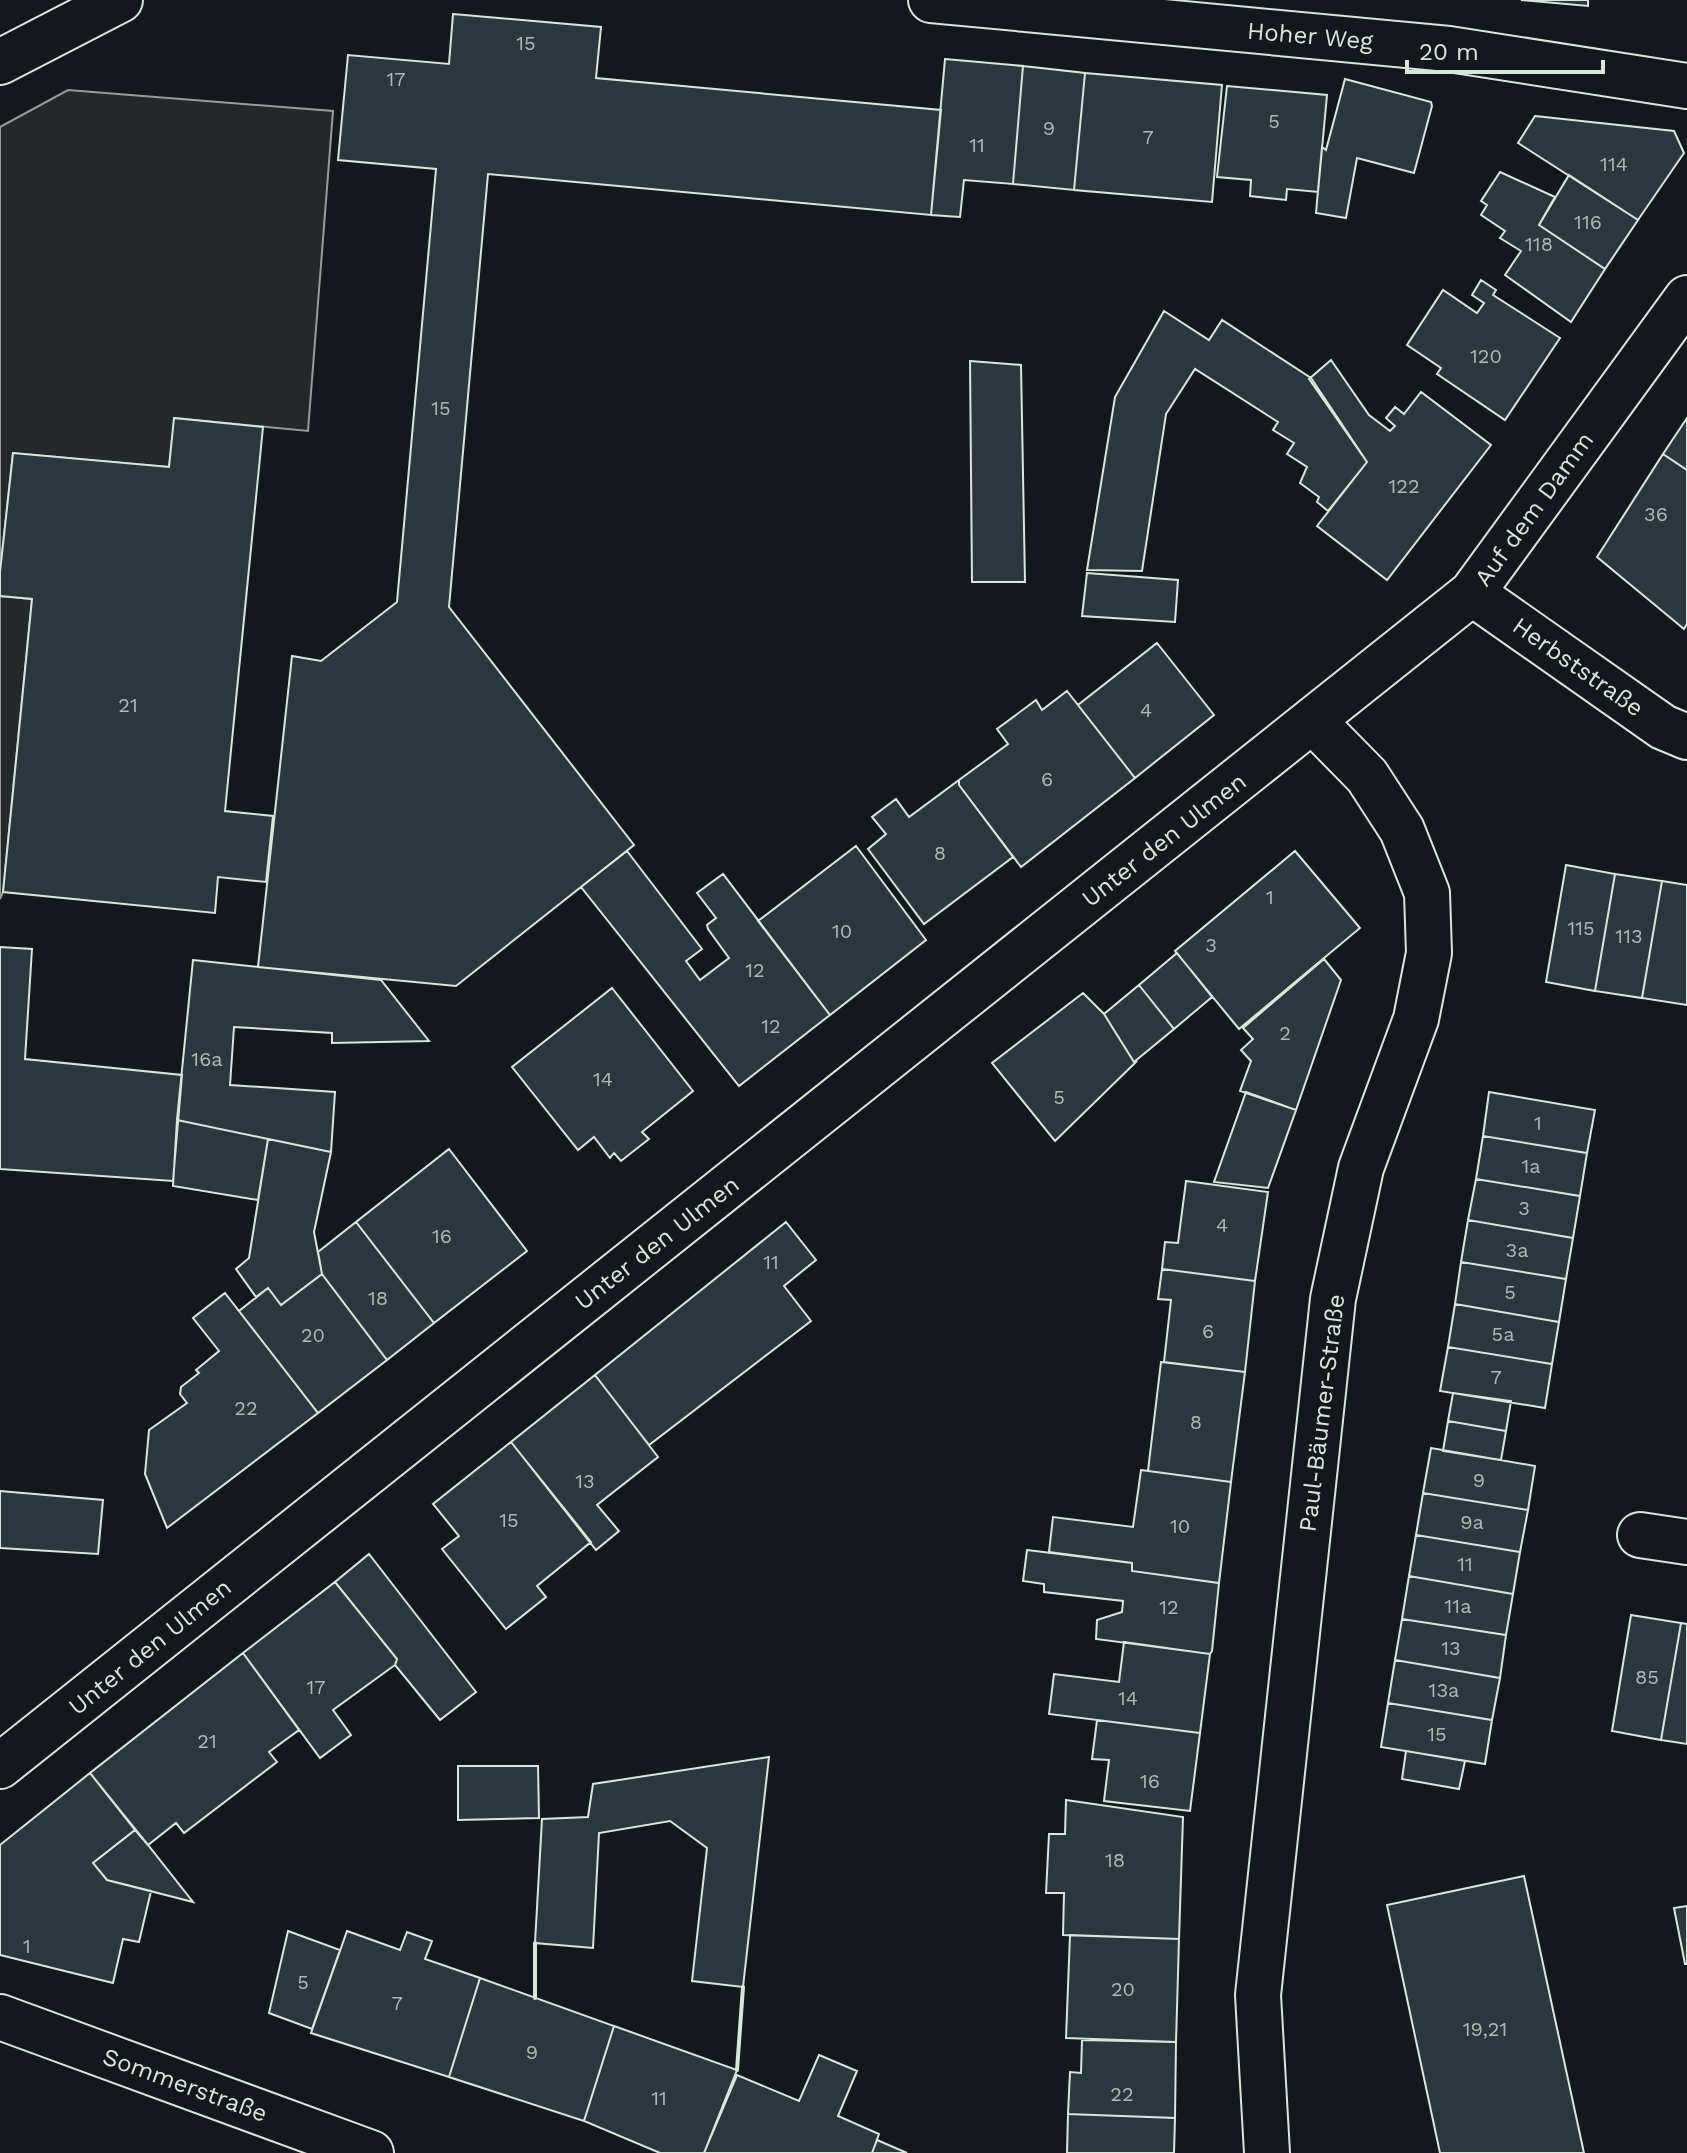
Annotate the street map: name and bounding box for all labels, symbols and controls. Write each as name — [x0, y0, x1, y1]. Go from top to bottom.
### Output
street label: Hoher Weg — [1246, 17, 1374, 55]
scale bar — [1407, 24, 1603, 74]
house number: 15 — [516, 31, 536, 55]
text: 20 m — [1419, 38, 1479, 66]
house number: 17 — [386, 67, 406, 91]
house number: 5 — [1268, 109, 1280, 133]
house number: 9 — [1043, 116, 1055, 140]
house number: 7 — [1142, 125, 1154, 149]
house number: 11 — [969, 133, 985, 157]
house number: 114 — [1600, 152, 1628, 176]
house number: 116 — [1574, 210, 1602, 234]
house number: 118 — [1525, 232, 1553, 256]
house number: 120 — [1470, 344, 1502, 368]
house number: 15 — [431, 396, 451, 420]
street label: Auf dem Damm — [1469, 426, 1599, 592]
house number: 122 — [1388, 474, 1420, 498]
house number: 36 — [1644, 502, 1668, 526]
street label: Herbststraße — [1507, 612, 1649, 722]
house number: 21 — [118, 693, 138, 717]
house number: 4 — [1140, 698, 1152, 722]
house number: 6 — [1041, 767, 1053, 791]
street label: Unter den Ulmen — [1076, 767, 1252, 913]
house number: 8 — [934, 841, 946, 865]
house number: 1 — [1266, 885, 1274, 909]
house number: 115 — [1567, 916, 1595, 940]
house number: 10 — [832, 919, 852, 943]
house number: 113 — [1615, 924, 1643, 948]
house number: 3 — [1205, 933, 1217, 957]
house number: 12 — [745, 958, 765, 982]
house number: 12 — [761, 1014, 781, 1038]
house number: 2 — [1279, 1021, 1291, 1045]
house number: 16a — [191, 1047, 223, 1071]
house number: 14 — [593, 1067, 613, 1091]
house number: 5 — [1053, 1085, 1065, 1109]
house number: 1 — [1534, 1111, 1542, 1135]
house number: 1a — [1521, 1154, 1541, 1178]
street label: Unter den Ulmen — [569, 1170, 745, 1316]
house number: 3 — [1518, 1196, 1530, 1220]
house number: 4 — [1216, 1213, 1228, 1237]
house number: 16 — [432, 1224, 452, 1248]
house number: 3a — [1506, 1238, 1528, 1262]
house number: 11 — [763, 1250, 779, 1274]
house number: 5 — [1504, 1280, 1516, 1304]
house number: 18 — [368, 1286, 388, 1310]
street label: Paul-Bäumer-Straße — [1294, 1293, 1350, 1533]
house number: 6 — [1202, 1319, 1214, 1343]
house number: 5a — [1492, 1322, 1514, 1346]
house number: 20 — [301, 1323, 325, 1347]
house number: 7 — [1490, 1365, 1502, 1389]
house number: 22 — [234, 1396, 258, 1420]
house number: 8 — [1190, 1410, 1202, 1434]
house number: 9 — [1473, 1468, 1485, 1492]
house number: 13 — [575, 1469, 595, 1493]
house number: 15 — [499, 1508, 519, 1532]
house number: 9a — [1460, 1510, 1484, 1534]
house number: 10 — [1170, 1514, 1190, 1538]
house number: 11 — [1457, 1552, 1473, 1576]
street label: Unter den Ulmen — [63, 1573, 237, 1721]
house number: 11a — [1445, 1594, 1471, 1618]
house number: 12 — [1159, 1595, 1179, 1619]
house number: 13 — [1441, 1636, 1461, 1660]
house number: 85 — [1635, 1665, 1659, 1689]
house number: 17 — [306, 1675, 326, 1699]
house number: 13a — [1429, 1678, 1459, 1702]
house number: 14 — [1118, 1686, 1138, 1710]
house number: 15 — [1427, 1722, 1447, 1746]
house number: 21 — [197, 1729, 217, 1753]
house number: 16 — [1140, 1769, 1160, 1793]
house number: 18 — [1105, 1848, 1125, 1872]
house number: 1 — [23, 1934, 31, 1958]
house number: 5 — [297, 1970, 309, 1994]
house number: 20 — [1111, 1977, 1135, 2001]
house number: 7 — [391, 1991, 403, 2015]
house number: 19,21 — [1463, 2017, 1507, 2041]
house number: 9 — [526, 2040, 538, 2064]
street label: Sommerstraße — [99, 2042, 271, 2128]
house number: 22 — [1110, 2082, 1134, 2106]
house number: 11 — [651, 2086, 667, 2110]

